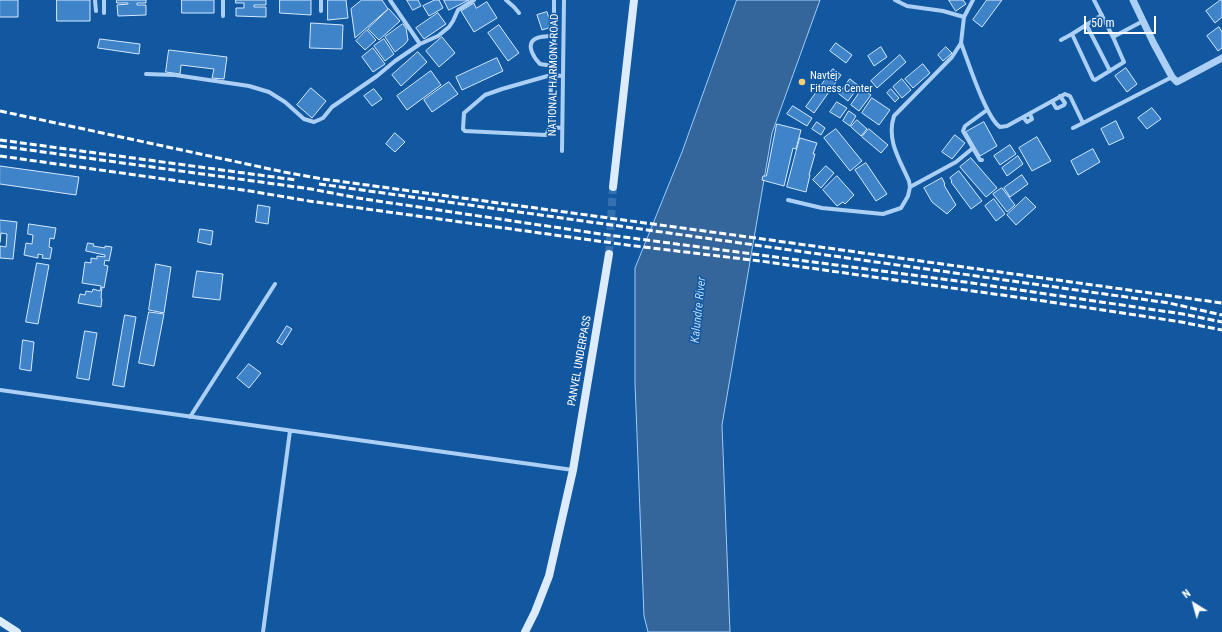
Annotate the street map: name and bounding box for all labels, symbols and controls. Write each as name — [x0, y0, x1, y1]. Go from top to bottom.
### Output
scale bar — [1086, 8, 1158, 34]
street label: NATIONAL HARMONY ROAD — [546, 14, 562, 136]
text: 50 m — [1091, 16, 1115, 30]
place label: Navtej Fitness Center — [810, 69, 873, 95]
marker: Navtej Fitness Center — [797, 77, 807, 87]
water label: Kalundre River — [688, 276, 710, 344]
street label: PANVEL UNDERPASS — [566, 315, 594, 407]
north arrow — [1174, 584, 1214, 624]
text: N — [1180, 587, 1193, 601]

